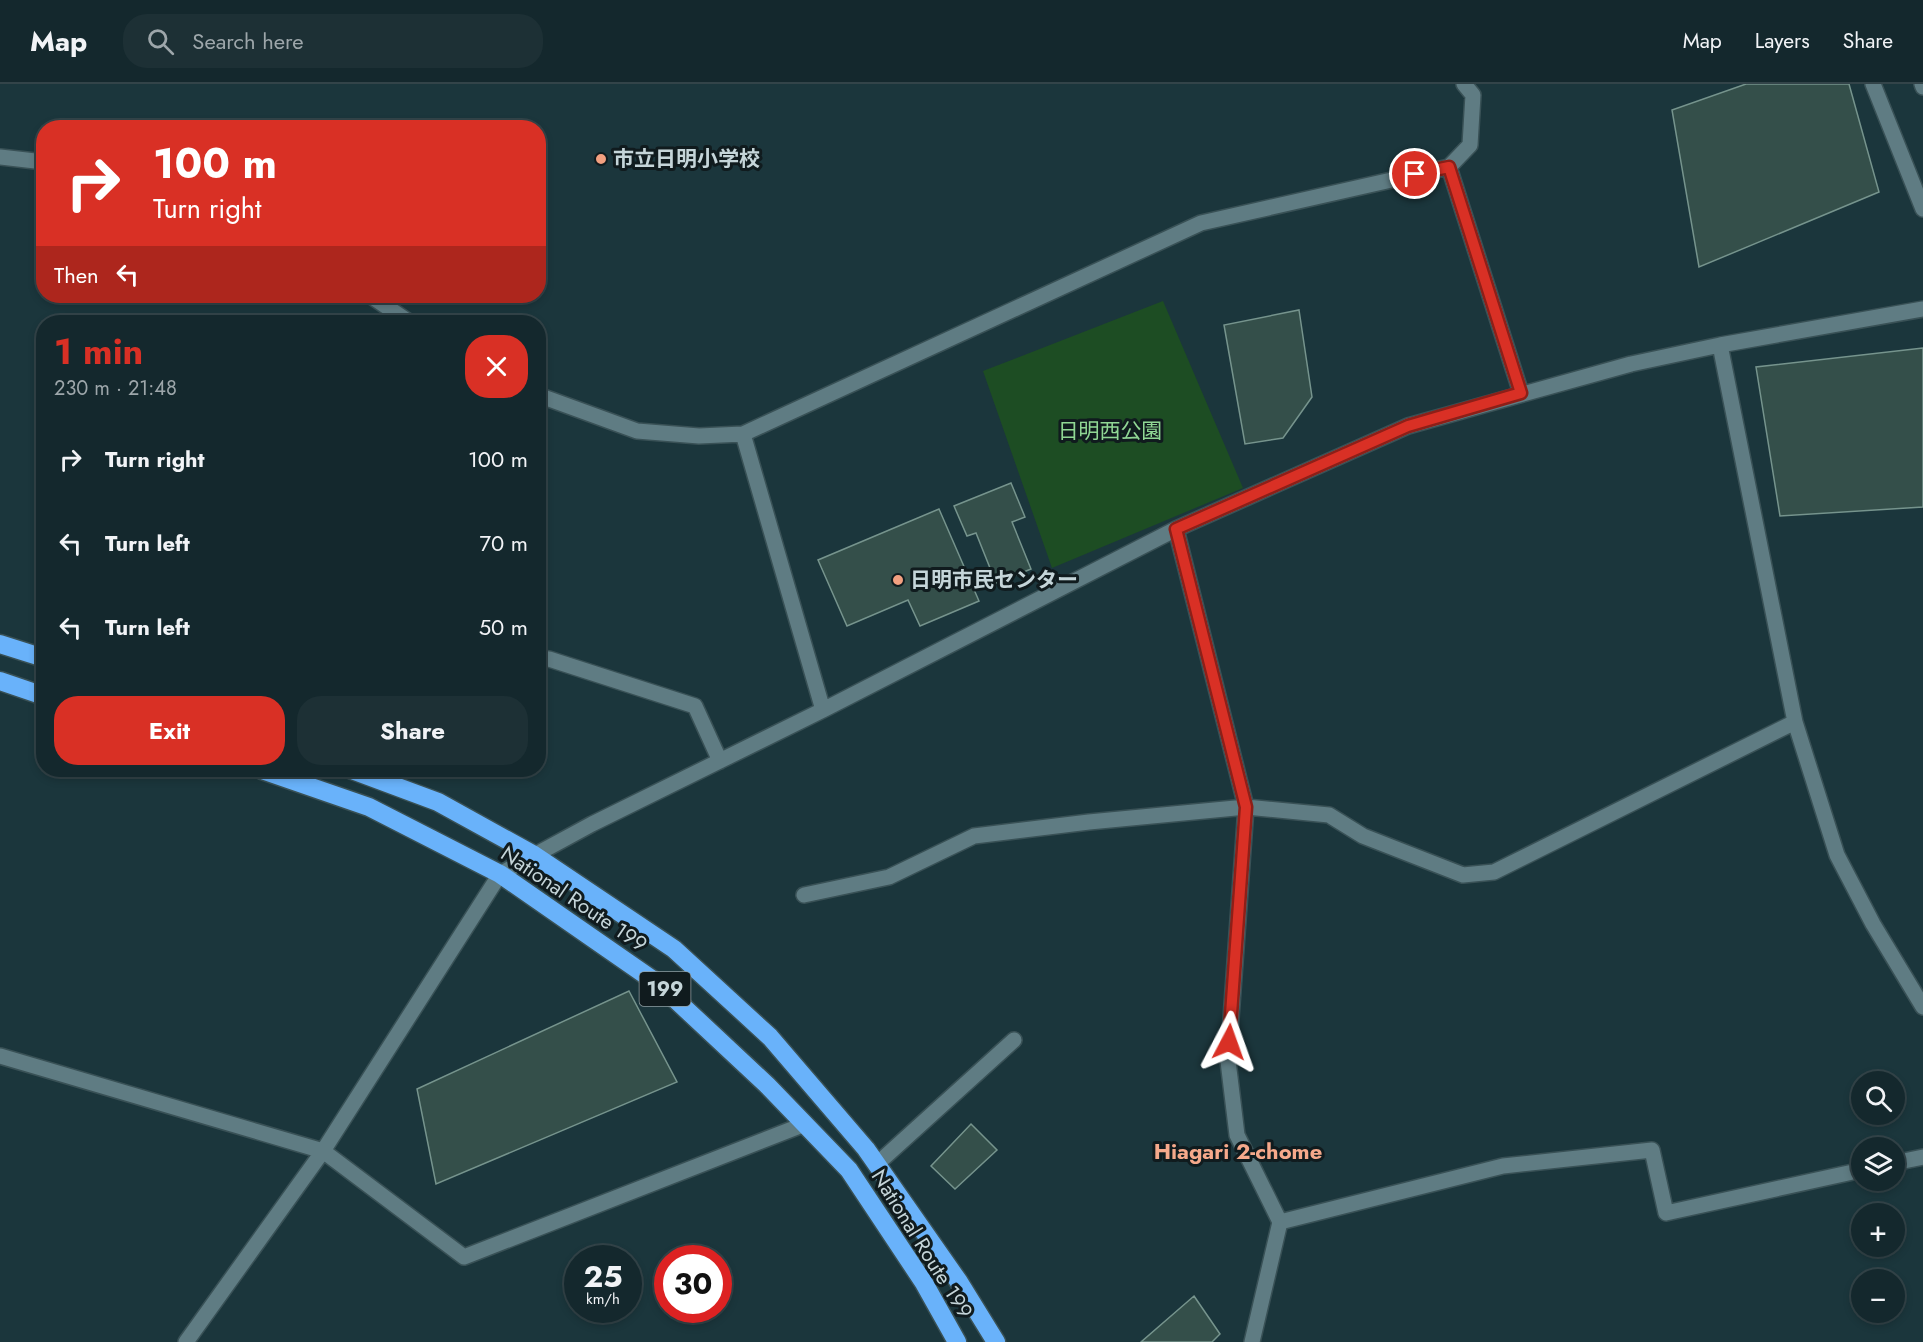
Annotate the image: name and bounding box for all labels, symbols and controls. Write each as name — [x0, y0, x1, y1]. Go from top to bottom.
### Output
search box — [123, 14, 543, 68]
text: Map — [30, 21, 87, 62]
icon: search — [144, 25, 177, 58]
text: Search here — [192, 25, 304, 57]
text: Map — [1683, 26, 1722, 56]
text: Layers — [1755, 26, 1810, 56]
text: Share — [1843, 26, 1893, 56]
text: 100 m — [153, 133, 277, 194]
icon: right — [54, 144, 132, 222]
place label: 市立日明小学校 — [613, 144, 760, 174]
pin — [1389, 148, 1440, 199]
marker: 市立日明小学校 — [594, 152, 608, 166]
icon: arrive — [1398, 157, 1431, 190]
text: Turn right — [153, 189, 261, 228]
icon: left — [111, 258, 144, 291]
text: Then — [54, 259, 99, 291]
text: 1 min — [54, 325, 143, 377]
button: close — [465, 335, 528, 398]
text: 230 m · 21:48 — [54, 374, 177, 403]
park label: 日明西公園 — [1058, 416, 1163, 446]
icon: right — [54, 443, 87, 476]
text: Turn right — [105, 443, 205, 475]
text: 100 m — [468, 443, 528, 475]
icon: left — [54, 527, 87, 560]
text: Turn left — [105, 527, 190, 559]
text: 70 m — [479, 527, 528, 559]
place label: 日明市民センター — [910, 565, 1078, 595]
marker: 日明市民センター — [891, 573, 905, 587]
icon: left — [54, 611, 87, 644]
text: Turn left — [105, 611, 190, 643]
text: 50 m — [479, 611, 528, 643]
button: Exit — [54, 696, 285, 765]
button: Share — [297, 696, 528, 765]
street label: National Route 199 — [495, 839, 653, 959]
road number: 199 — [640, 972, 690, 1006]
position arrow — [1197, 1010, 1261, 1074]
map controls — [1851, 1071, 1905, 1323]
button: search — [1851, 1071, 1905, 1125]
district label: Hiagari 2-chome — [1154, 1135, 1322, 1167]
button: layers — [1851, 1137, 1905, 1191]
street label: National Route 199 — [864, 1164, 980, 1324]
button: + — [1851, 1203, 1905, 1257]
speed limit sign: 30 — [654, 1245, 732, 1323]
text: 25 — [583, 1255, 623, 1298]
button: − — [1851, 1269, 1905, 1323]
text: km/h — [586, 1288, 620, 1310]

